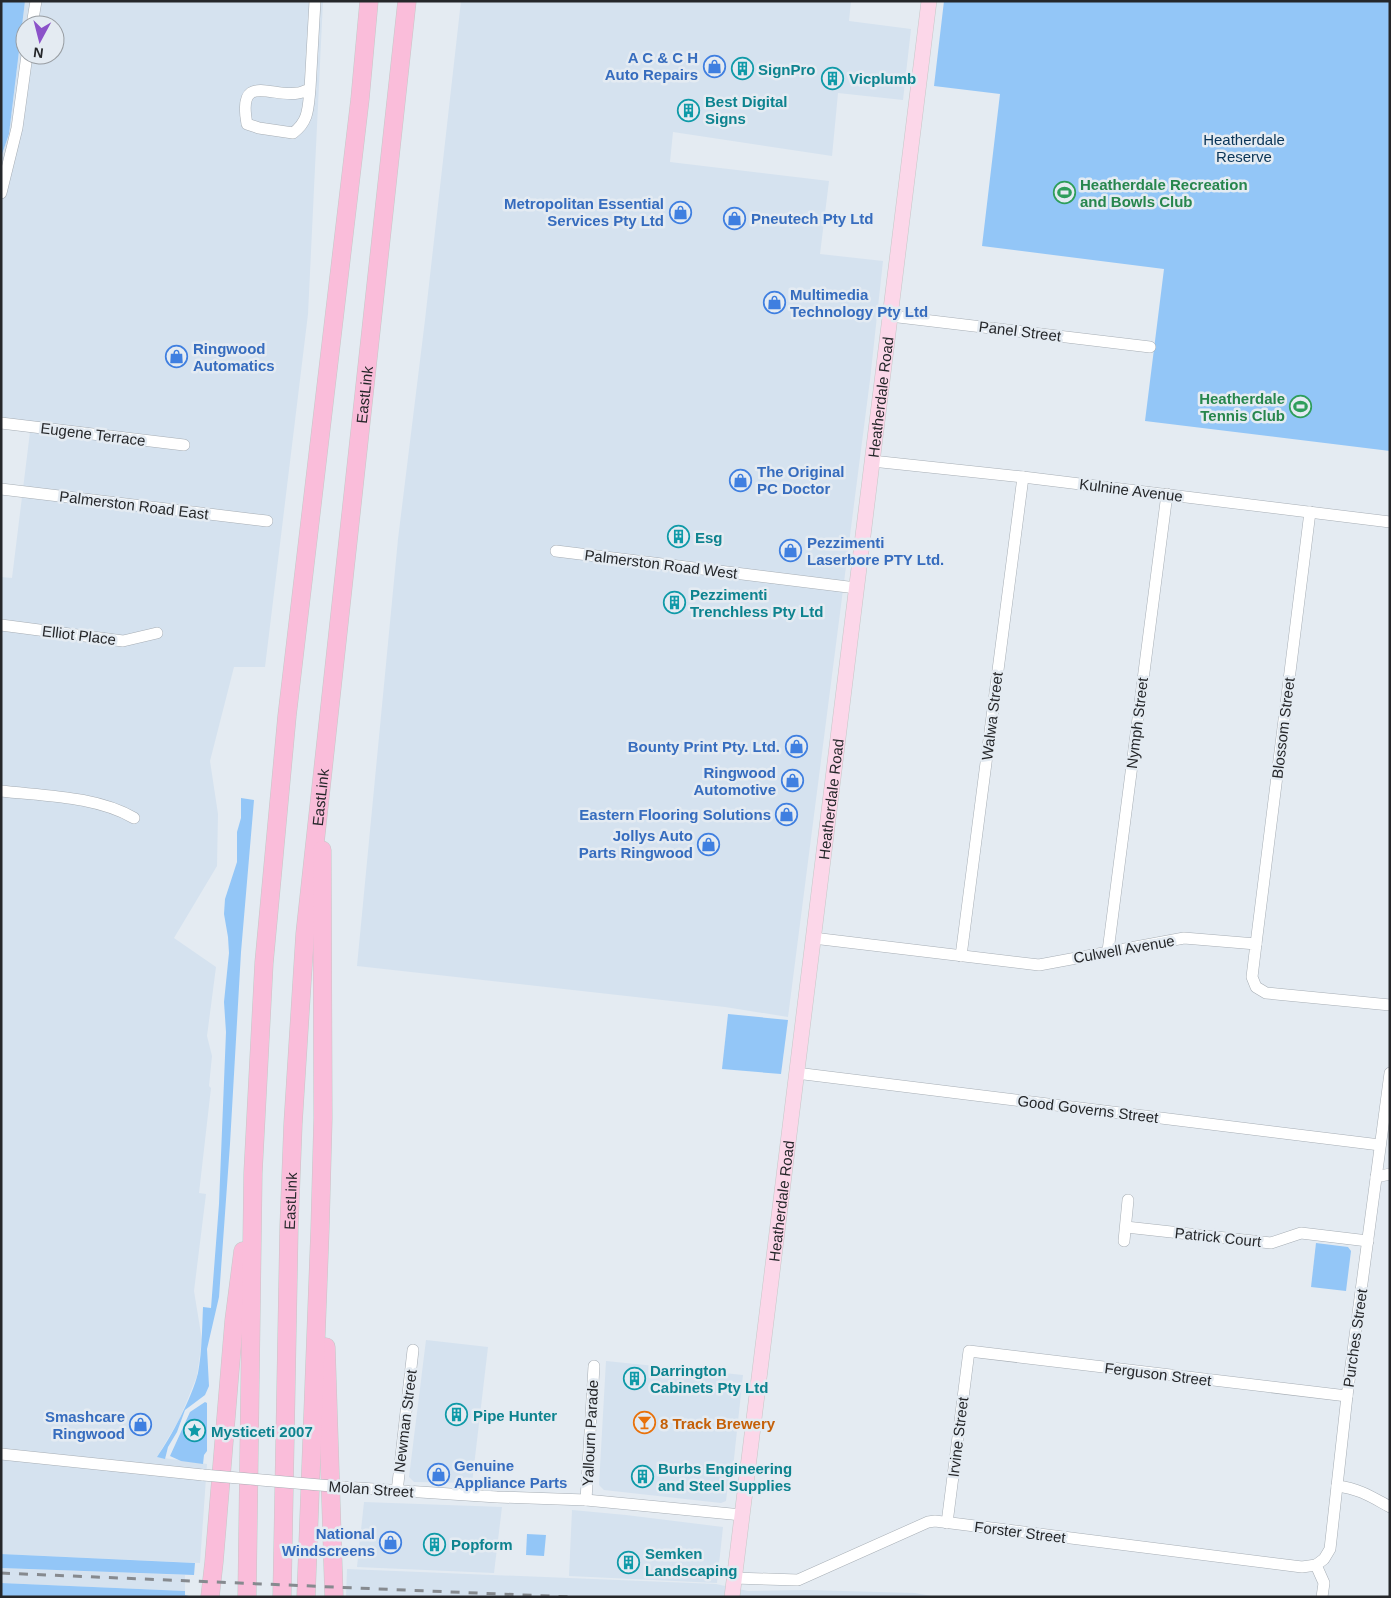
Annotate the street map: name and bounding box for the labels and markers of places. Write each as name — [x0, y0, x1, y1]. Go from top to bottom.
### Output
place label: A C & C H Auto Repairs — [605, 49, 698, 83]
shop icon: A C & C H Auto Repairs — [702, 54, 726, 78]
building icon: SignPro — [730, 57, 754, 81]
place label: SignPro — [758, 61, 816, 78]
building icon: Vicplumb — [821, 66, 845, 90]
place label: Vicplumb — [849, 70, 916, 87]
place label: Best Digital Signs — [705, 93, 788, 127]
building icon: Best Digital Signs — [677, 98, 701, 122]
place label: Heatherdale Recreation and Bowls Club — [1080, 176, 1248, 210]
sports icon: Heatherdale Recreation and Bowls Club — [1052, 181, 1076, 205]
place label: Metropolitan Essential Services Pty Ltd — [504, 195, 664, 229]
shop icon: Metropolitan Essential Services Pty Ltd — [668, 200, 692, 224]
shop icon: Pneutech Pty Ltd — [723, 206, 747, 230]
place label: Pneutech Pty Ltd — [751, 210, 874, 227]
place label: Multimedia Technology Pty Ltd — [790, 286, 928, 320]
shop icon: Multimedia Technology Pty Ltd — [762, 291, 786, 315]
place label: Ringwood Automatics — [193, 340, 275, 374]
shop icon: Ringwood Automatics — [165, 345, 189, 369]
place label: Heatherdale Tennis Club — [1199, 390, 1285, 424]
sports icon: Heatherdale Tennis Club — [1289, 395, 1313, 419]
place label: The Original PC Doctor — [757, 463, 845, 497]
shop icon: The Original PC Doctor — [729, 468, 753, 492]
building icon: Esg — [667, 525, 691, 549]
place label: Esg — [695, 529, 723, 546]
place label: Pezzimenti Laserbore PTY Ltd. — [807, 534, 944, 568]
shop icon: Pezzimenti Laserbore PTY Ltd. — [779, 539, 803, 563]
place label: Pezzimenti Trenchless Pty Ltd — [690, 586, 823, 620]
building icon: Pezzimenti Trenchless Pty Ltd — [662, 591, 686, 615]
shop icon: Bounty Print Pty. Ltd. — [784, 734, 808, 758]
place label: Bounty Print Pty. Ltd. — [628, 738, 780, 755]
place label: Ringwood Automotive — [694, 764, 776, 798]
shop icon: Ringwood Automotive — [780, 769, 804, 793]
shop icon: Eastern Flooring Solutions — [775, 802, 799, 826]
place label: Eastern Flooring Solutions — [579, 806, 771, 823]
place label: Jollys Auto Parts Ringwood — [579, 827, 693, 861]
shop icon: Jollys Auto Parts Ringwood — [697, 832, 721, 856]
place label: Darrington Cabinets Pty Ltd — [650, 1362, 768, 1396]
building icon: Darrington Cabinets Pty Ltd — [622, 1367, 646, 1391]
building icon: Pipe Hunter — [445, 1403, 469, 1427]
place label: Pipe Hunter — [473, 1407, 557, 1424]
place label: Smashcare Ringwood — [45, 1408, 125, 1442]
bar icon: 8 Track Brewery — [632, 1411, 656, 1435]
shop icon: Smashcare Ringwood — [129, 1413, 153, 1437]
place label: 8 Track Brewery — [660, 1415, 776, 1432]
place icon: Mysticeti 2007 — [183, 1419, 207, 1443]
place label: Mysticeti 2007 — [211, 1423, 313, 1440]
place label: Genuine Appliance Parts — [454, 1457, 567, 1491]
place label: Burbs Engineering and Steel Supplies — [658, 1460, 792, 1494]
shop icon: Genuine Appliance Parts — [426, 1462, 450, 1486]
building icon: Burbs Engineering and Steel Supplies — [630, 1465, 654, 1489]
place label: National Windscreens — [282, 1525, 375, 1559]
shop icon: National Windscreens — [379, 1530, 403, 1554]
building icon: Popform — [423, 1532, 447, 1556]
place label: Popform — [451, 1536, 513, 1553]
place label: Semken Landscaping — [645, 1545, 738, 1579]
building icon: Semken Landscaping — [617, 1550, 641, 1574]

